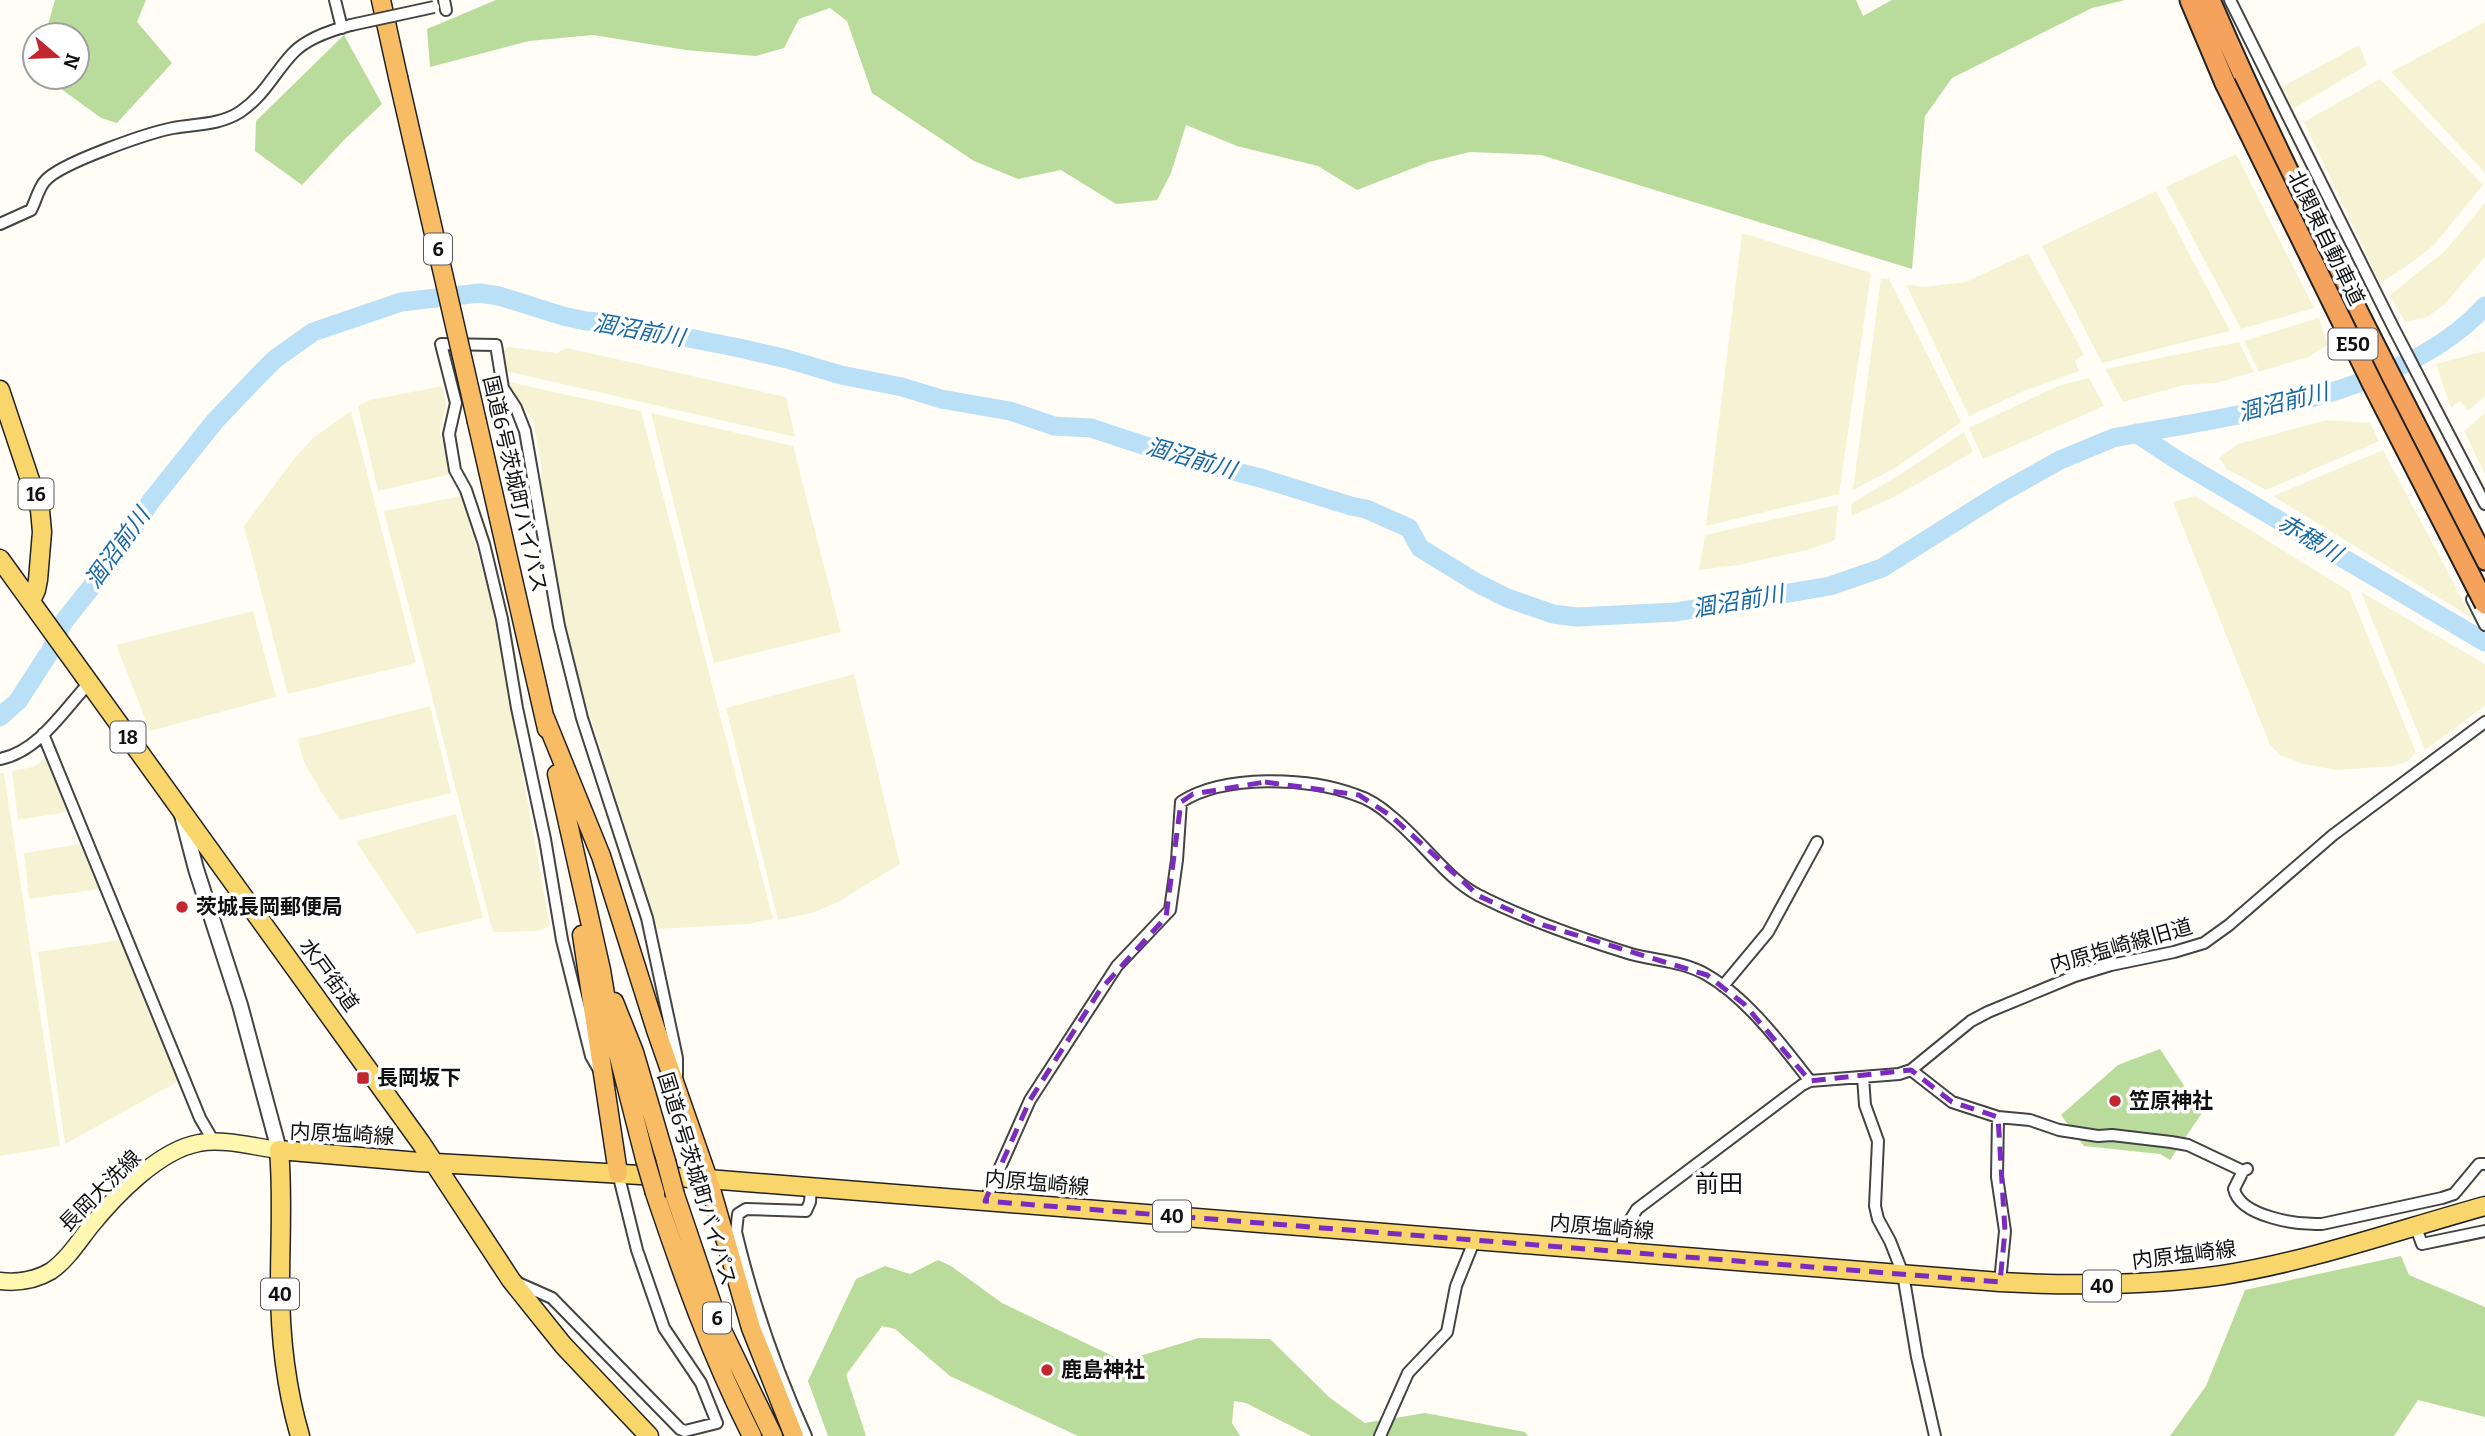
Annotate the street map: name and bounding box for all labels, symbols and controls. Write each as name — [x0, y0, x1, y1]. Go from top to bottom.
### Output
north arrow — [21, 21, 91, 91]
text: N — [58, 51, 85, 72]
street label: 北関東自動車道 — [2282, 166, 2370, 310]
road number: 6 — [424, 233, 452, 264]
water label: 涸沼前川 — [591, 308, 690, 352]
road number: E50 — [2328, 328, 2378, 360]
street label: 国道6号茨城町バイパス — [477, 373, 553, 595]
water label: 涸沼前川 — [2235, 377, 2334, 427]
water label: 涸沼前川 — [1143, 432, 1242, 485]
road number: 16 — [19, 478, 54, 509]
water label: 涸沼前川 — [79, 500, 157, 593]
water label: 赤穂川 — [2273, 508, 2349, 569]
water label: 涸沼前川 — [1690, 579, 1789, 623]
road number: 18 — [110, 722, 146, 752]
place label: 茨城長岡郵便局 — [196, 894, 343, 920]
marker: 茨城長岡郵便局 — [174, 899, 190, 915]
street label: 内原塩崎線旧道 — [2047, 913, 2195, 979]
street label: 水戸街道 — [294, 933, 364, 1017]
place label: 長岡坂下 — [377, 1065, 461, 1091]
street label: 国道6号茨城町バイパス — [652, 1069, 742, 1289]
marker: 長岡坂下 — [355, 1070, 371, 1086]
place label: 笠原神社 — [2129, 1088, 2213, 1114]
marker: 笠原神社 — [2107, 1093, 2123, 1109]
street label: 内原塩崎線 — [289, 1118, 395, 1150]
street label: 長岡大洗線 — [54, 1145, 146, 1237]
street label: 内原塩崎線 — [984, 1165, 1090, 1201]
district label: 前田 — [1695, 1170, 1743, 1198]
road number: 40 — [1153, 1200, 1191, 1232]
street label: 内原塩崎線 — [1549, 1209, 1655, 1245]
street label: 内原塩崎線 — [2130, 1236, 2238, 1274]
road number: 40 — [2083, 1270, 2121, 1302]
road number: 40 — [261, 1278, 299, 1310]
road number: 6 — [703, 1302, 731, 1334]
place label: 鹿島神社 — [1061, 1357, 1145, 1383]
marker: 鹿島神社 — [1039, 1362, 1055, 1378]

